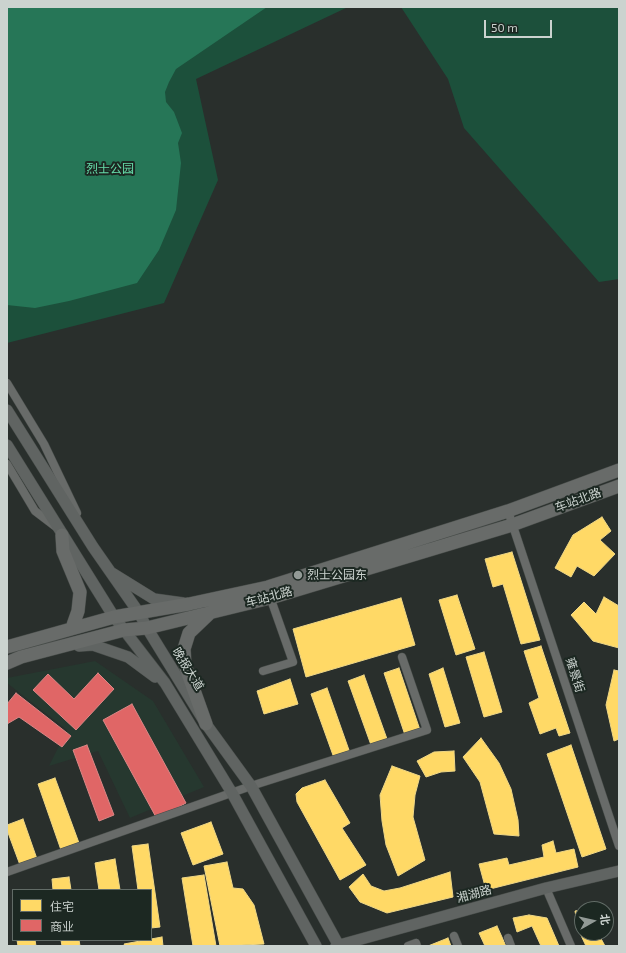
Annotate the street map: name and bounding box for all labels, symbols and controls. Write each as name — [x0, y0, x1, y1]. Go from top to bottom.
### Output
scale bar — [486, 12, 554, 38]
text: 50 m — [491, 20, 518, 34]
park label: 烈士公园 — [86, 162, 134, 176]
street label: 车站北路 — [553, 485, 603, 515]
place label: 烈士公园东 — [307, 568, 367, 582]
marker: 烈士公园东 — [292, 569, 304, 581]
street label: 车站北路 — [244, 584, 294, 610]
street label: 晚报大道 — [169, 645, 207, 693]
street label: 雍景街 — [563, 656, 587, 694]
street label: 湘湖路 — [455, 882, 493, 906]
legend — [12, 889, 152, 941]
text: 住宅 — [50, 899, 74, 913]
north arrow — [574, 901, 614, 941]
text: 北 — [598, 913, 613, 926]
text: 商业 — [50, 919, 74, 933]

